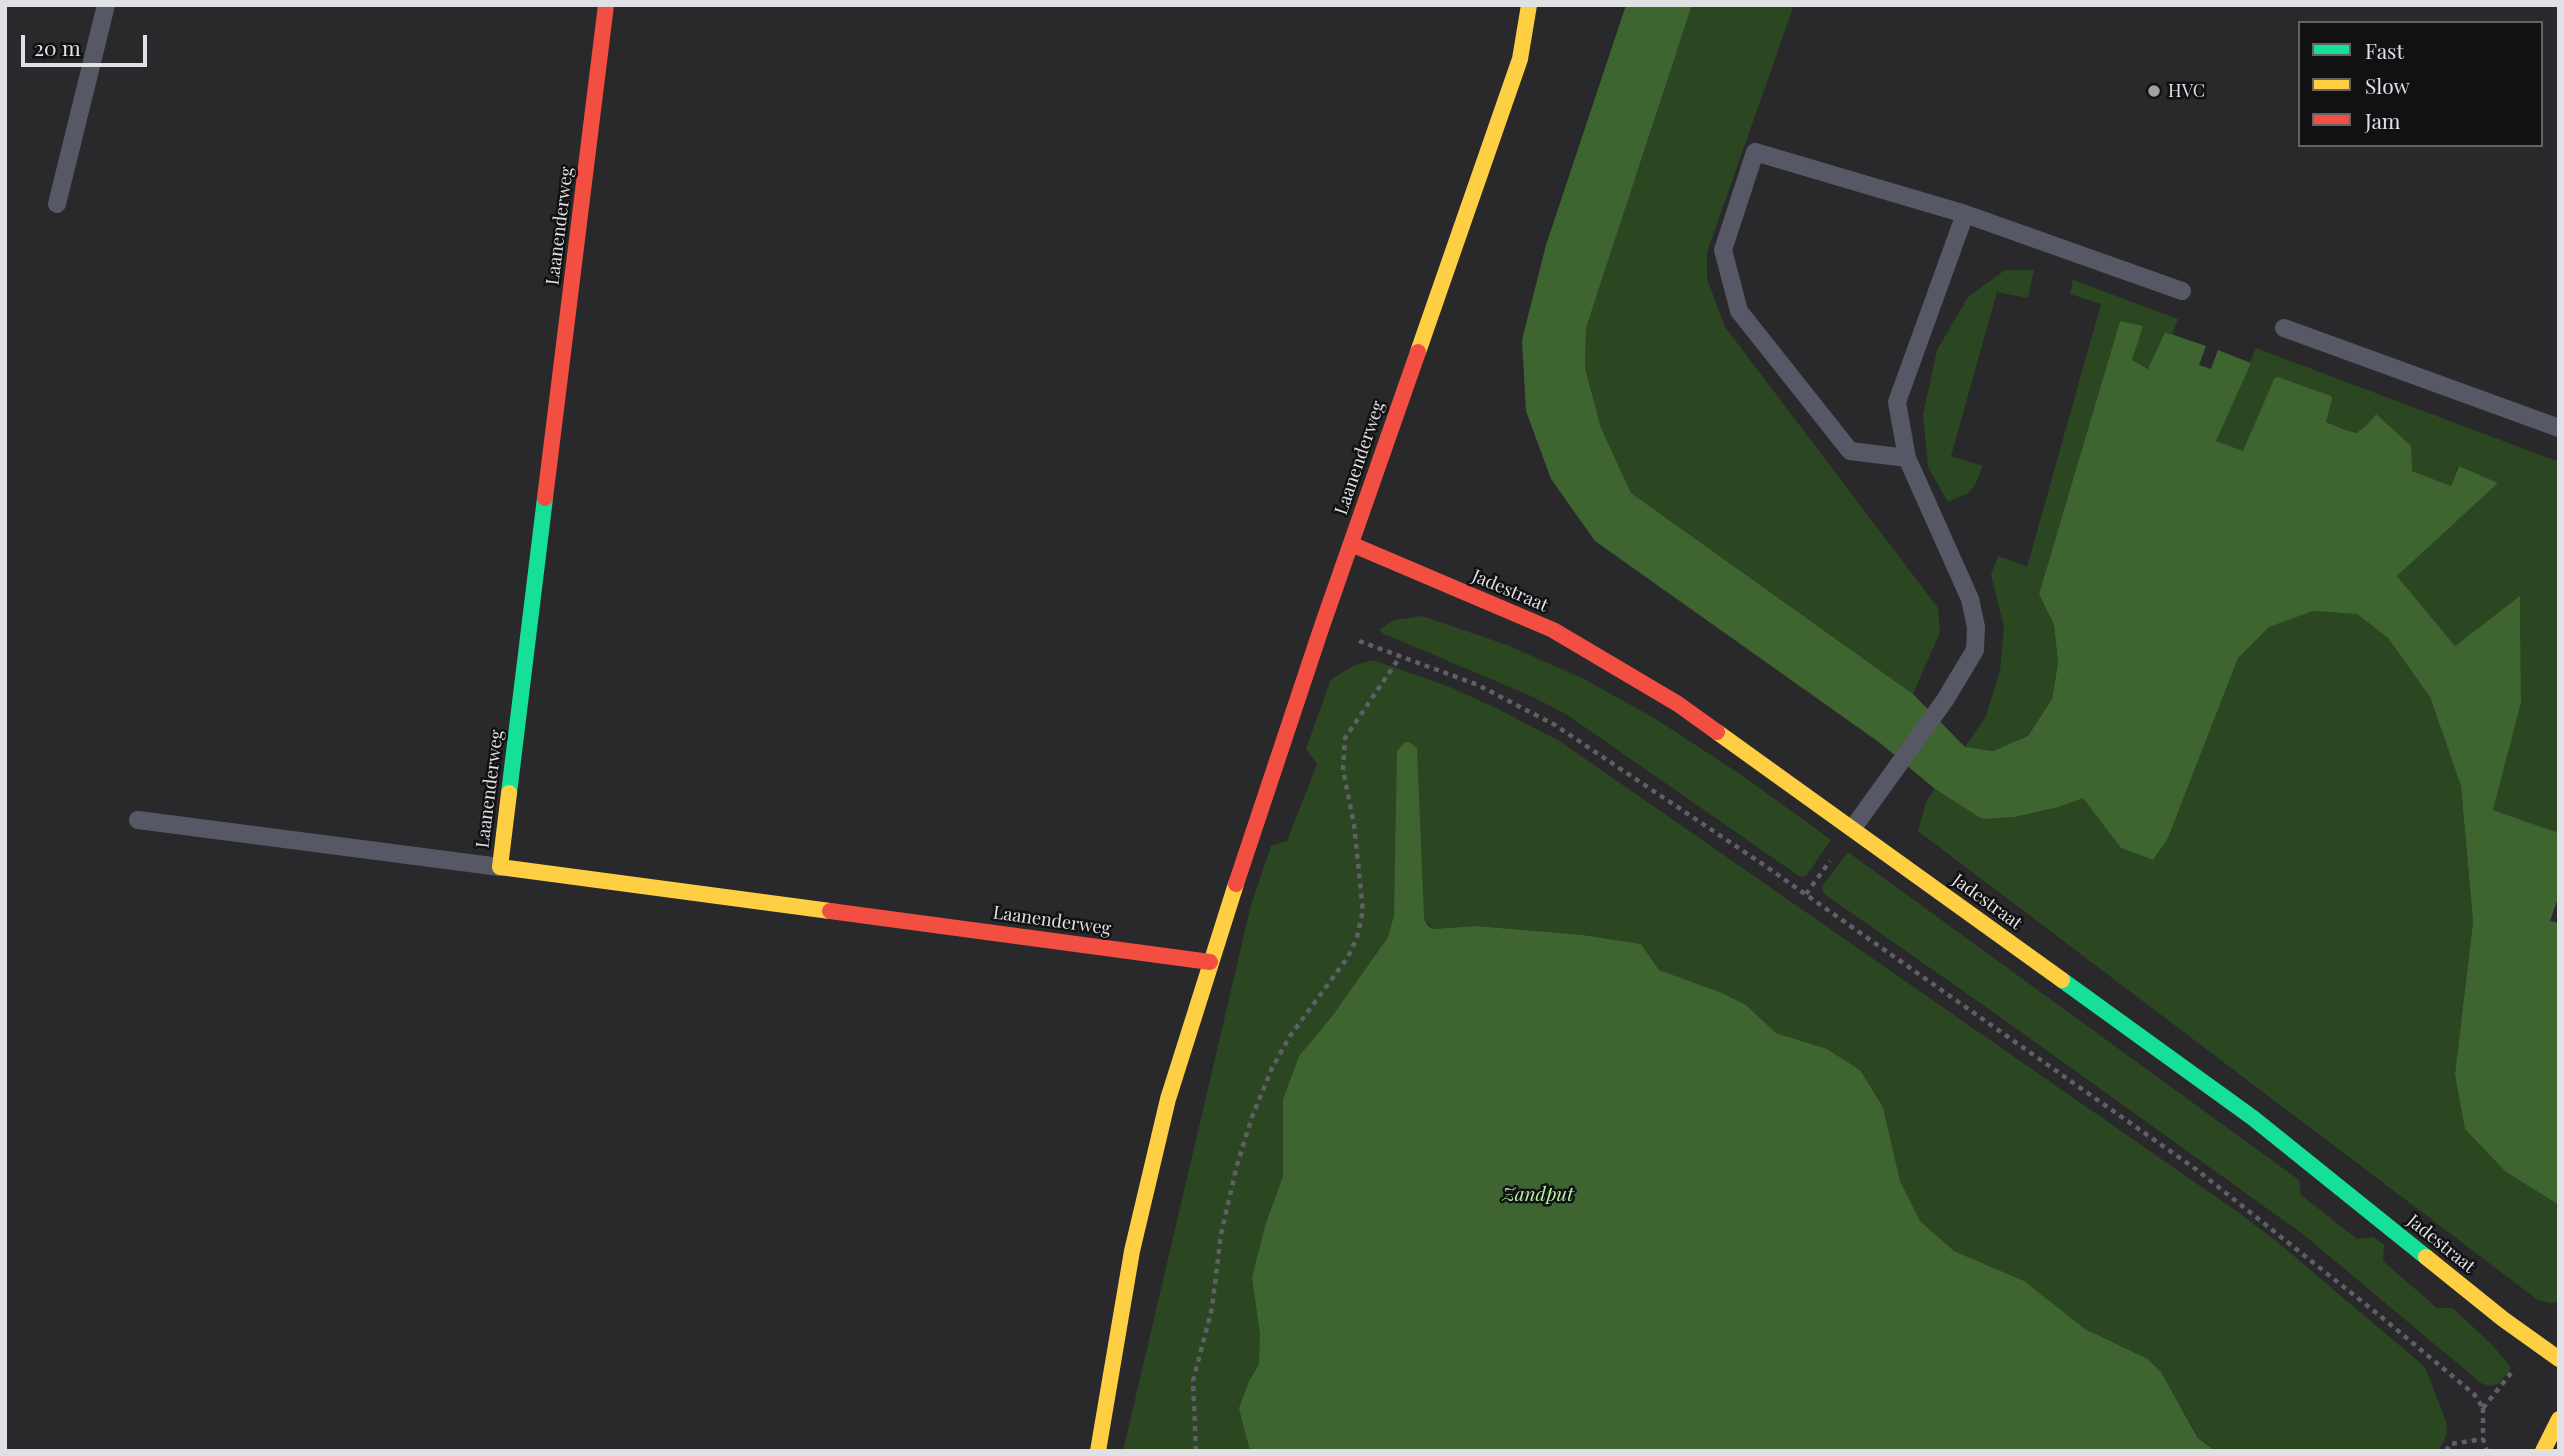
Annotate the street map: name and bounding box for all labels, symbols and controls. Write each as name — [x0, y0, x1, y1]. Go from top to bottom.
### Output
scale bar — [24, 21, 150, 65]
legend — [2298, 21, 2543, 147]
text: 20 m — [34, 33, 81, 61]
text: Fast — [2365, 36, 2404, 64]
text: Slow — [2365, 71, 2410, 99]
place label: HVC — [2168, 80, 2205, 102]
marker: HVC — [2146, 83, 2162, 99]
text: Jam — [2365, 106, 2401, 134]
street label: Laanenderweg — [542, 166, 578, 286]
street label: Laanenderweg — [1330, 398, 1390, 518]
street label: Jadestraat — [1469, 565, 1551, 617]
street label: Laanenderweg — [472, 729, 508, 849]
street label: Jadestraat — [1948, 870, 2026, 934]
street label: Laanenderweg — [992, 902, 1112, 940]
water label: Zandput — [1502, 1184, 1574, 1206]
street label: Jadestraat — [2403, 1210, 2479, 1278]

